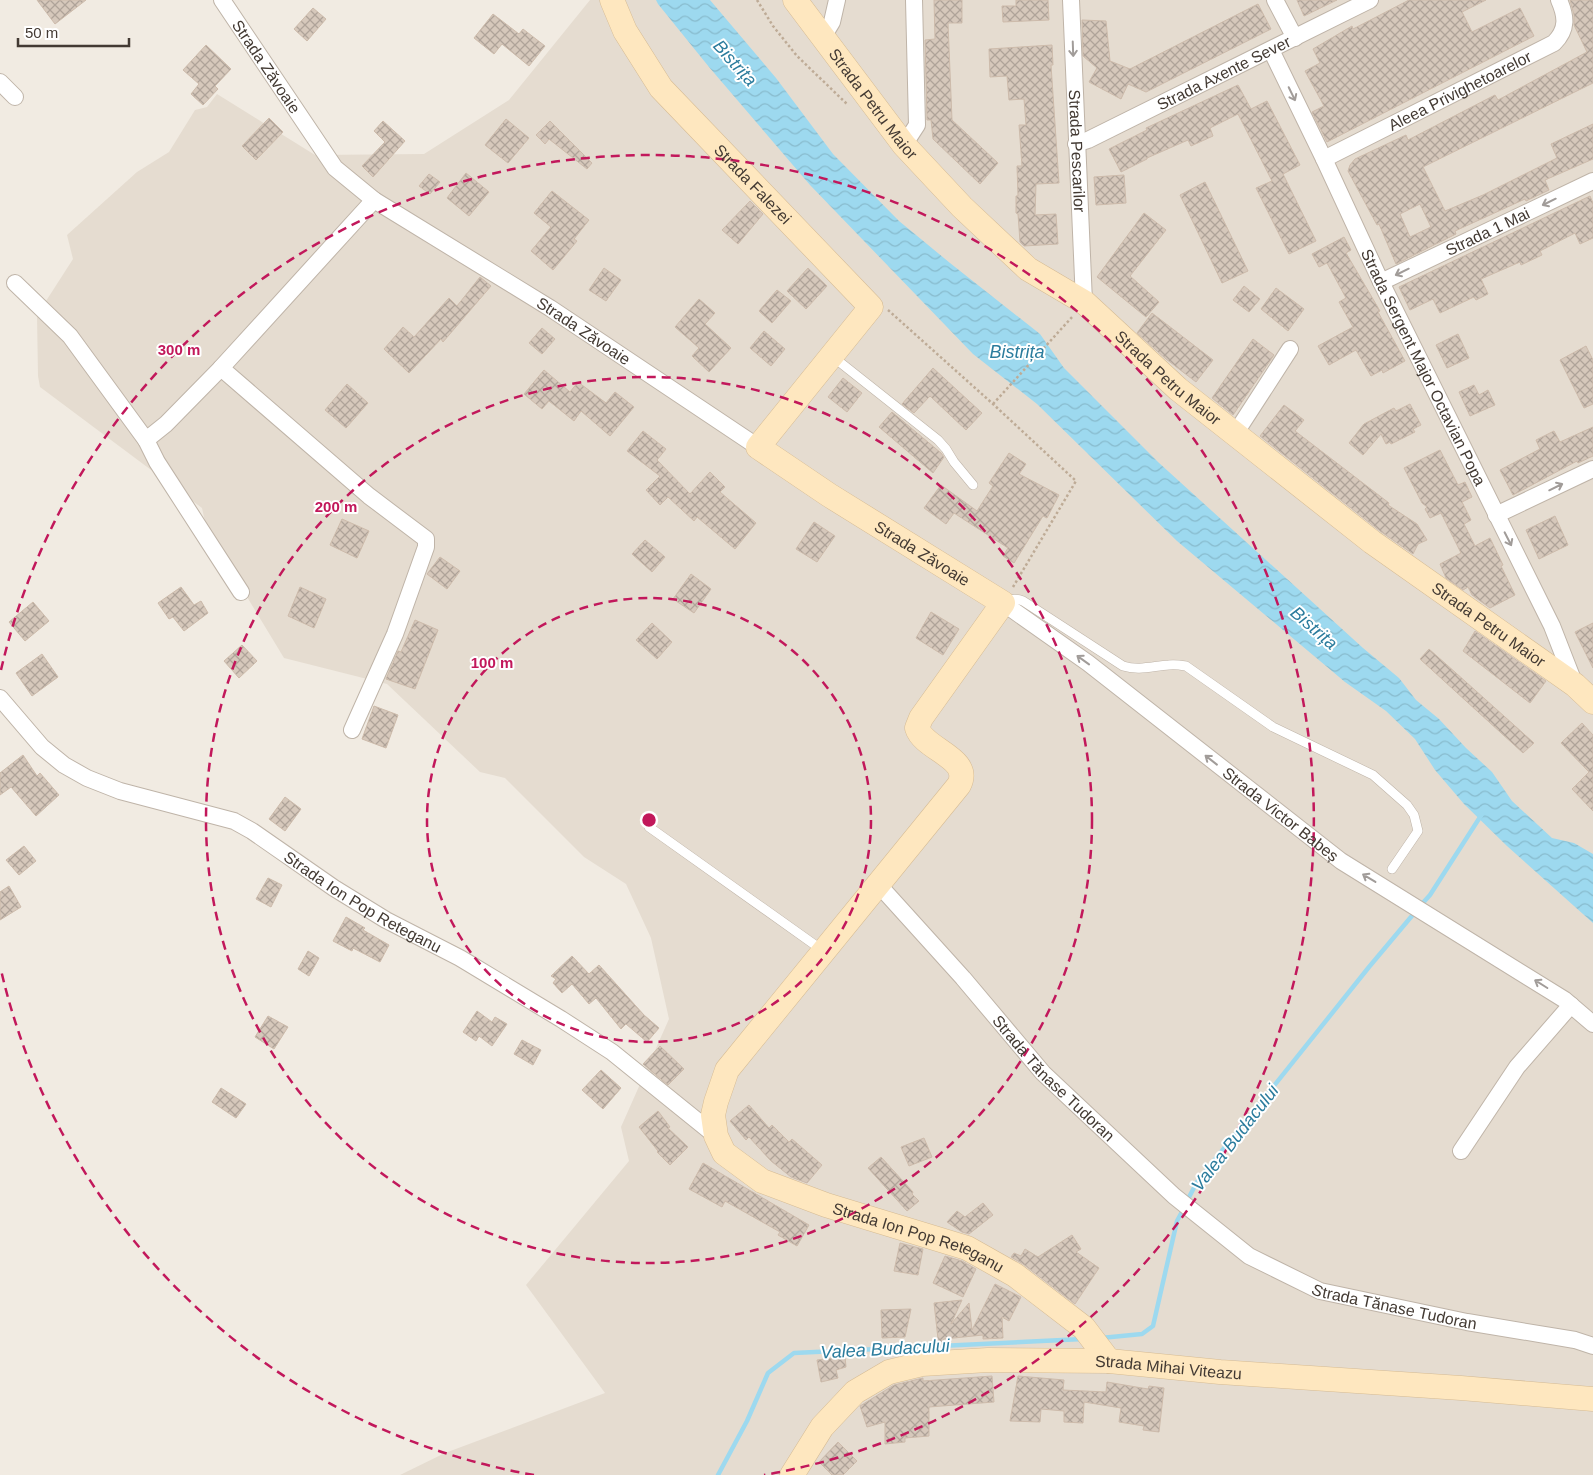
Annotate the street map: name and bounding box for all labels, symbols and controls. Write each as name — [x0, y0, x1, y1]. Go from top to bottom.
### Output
scale bar — [18, 15, 129, 47]
street label: Strada Zăvoaie — [229, 17, 304, 117]
text: 50 m — [25, 24, 58, 41]
street label: Strada Axente Sever — [1154, 33, 1294, 113]
water label: Bistrița — [709, 36, 761, 90]
one-way arrow — [1068, 40, 1078, 56]
street label: Strada Petru Maior — [826, 45, 921, 163]
street label: Aleea Privighetoarelor — [1386, 48, 1535, 134]
one-way arrow — [1288, 86, 1297, 101]
street label: Strada Pescarilor — [1066, 89, 1088, 213]
street label: Strada Falezei — [711, 141, 795, 227]
one-way arrow — [1542, 198, 1557, 207]
street label: Strada 1 Mai — [1443, 205, 1532, 259]
street label: Strada Sergent Major Octavian Popa — [1358, 246, 1489, 489]
one-way arrow — [1395, 267, 1410, 277]
street label: Strada Zăvoaie — [534, 294, 633, 368]
street label: Strada Petru Maior — [1112, 327, 1225, 429]
text: 300 m — [158, 341, 200, 358]
water label: Bistrița — [989, 342, 1045, 362]
one-way arrow — [1548, 481, 1563, 491]
text: 200 m — [315, 498, 357, 515]
street label: Strada Zăvoaie — [872, 518, 973, 589]
one-way arrow — [1504, 531, 1513, 546]
street label: Strada Petru Maior — [1429, 579, 1549, 671]
water label: Bistrița — [1287, 602, 1341, 654]
text: 100 m — [471, 654, 513, 671]
one-way arrow — [1076, 655, 1090, 665]
one-way arrow — [1205, 754, 1218, 765]
street label: Strada Victor Babeș — [1219, 764, 1342, 865]
centre of rings — [640, 811, 658, 829]
street label: Strada Ion Pop Reteganu — [281, 848, 444, 956]
one-way arrow — [1363, 873, 1377, 883]
one-way arrow — [1534, 978, 1548, 988]
street label: Strada Tănase Tudoran — [989, 1012, 1118, 1145]
water label: Valea Budacului — [1187, 1080, 1283, 1195]
street label: Strada Ion Pop Reteganu — [831, 1200, 1007, 1276]
street label: Strada Tănase Tudoran — [1309, 1280, 1478, 1333]
water label: Valea Budacului — [820, 1336, 951, 1362]
street label: Strada Mihai Viteazu — [1095, 1353, 1242, 1382]

